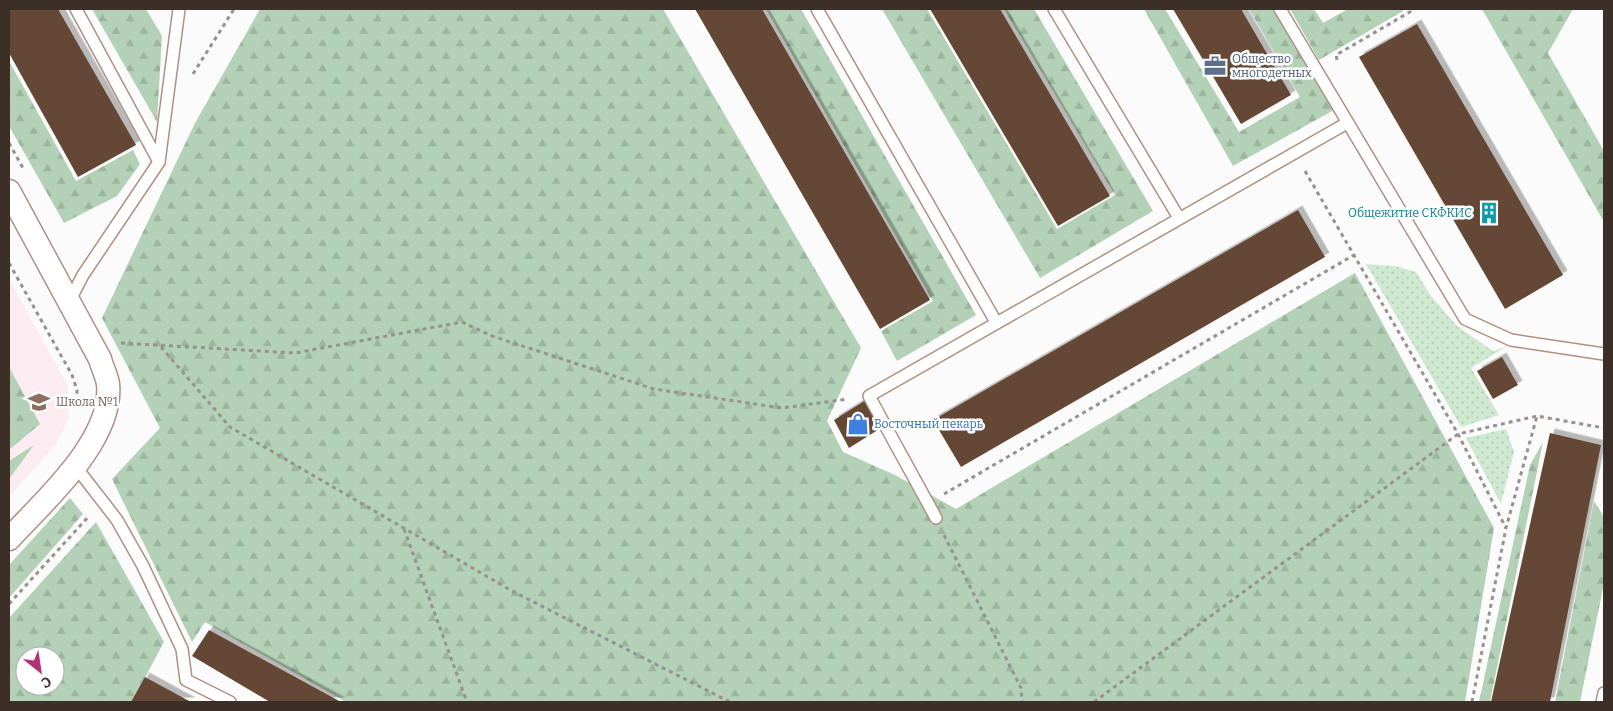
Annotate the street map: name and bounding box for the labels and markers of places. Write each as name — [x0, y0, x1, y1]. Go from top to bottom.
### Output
place label: Общество многодетных — [1232, 52, 1312, 80]
office icon: Общество многодетных — [1202, 53, 1228, 79]
building icon: Общежитие СКФКИС — [1476, 200, 1502, 226]
place label: Общежитие СКФКИС — [1348, 206, 1472, 220]
school or university icon: Школа №1 — [26, 389, 52, 415]
place label: Школа №1 — [56, 395, 118, 409]
shop icon: Восточный пекарь — [845, 411, 871, 437]
place label: Восточный пекарь — [874, 417, 983, 431]

